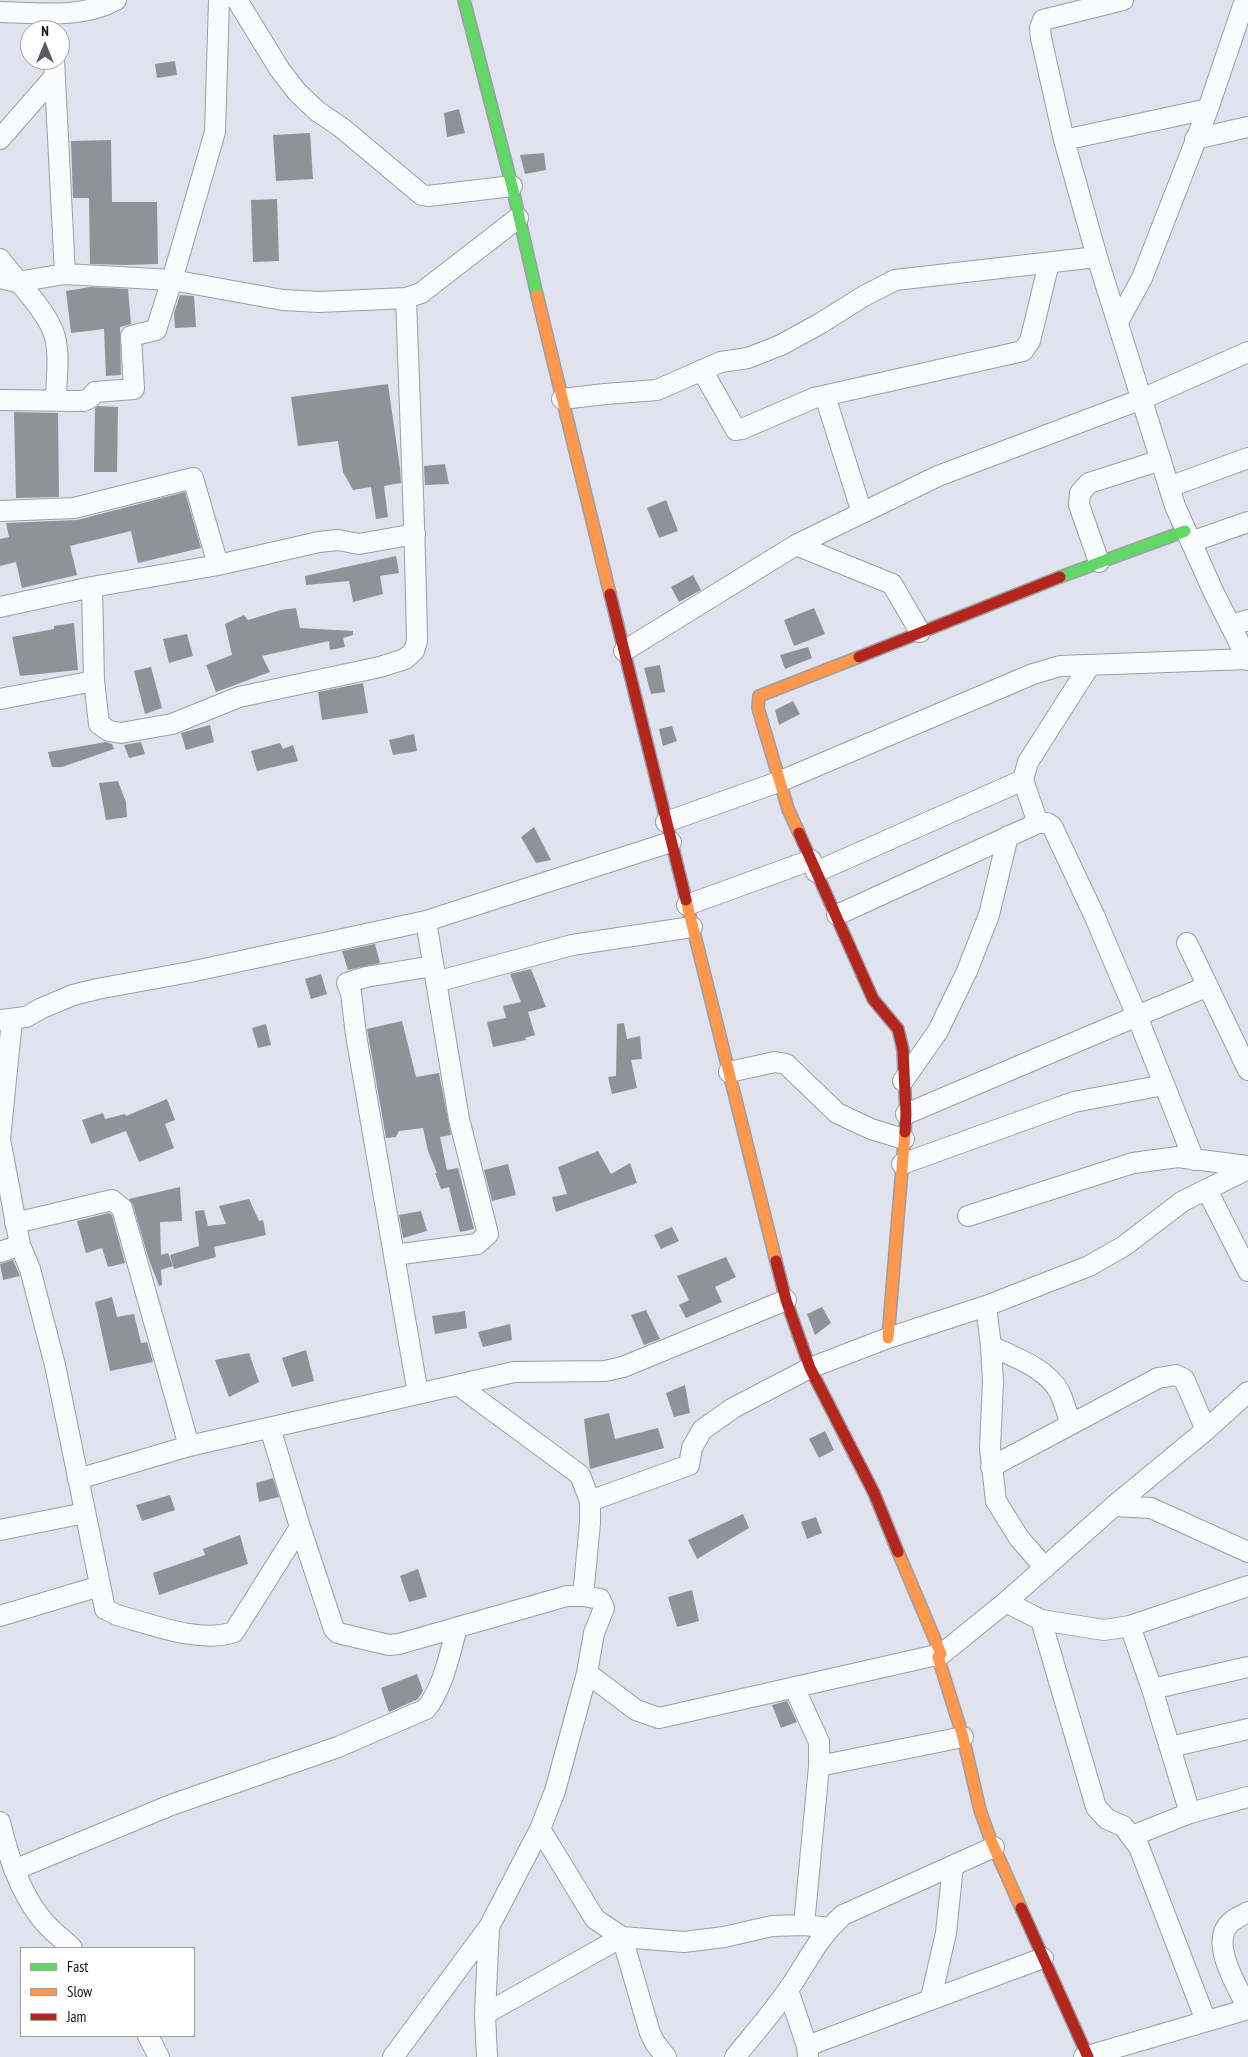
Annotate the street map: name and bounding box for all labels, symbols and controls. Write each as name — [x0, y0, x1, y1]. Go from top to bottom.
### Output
north arrow — [20, 20, 70, 70]
text: N — [41, 22, 49, 40]
legend — [20, 1947, 195, 2037]
text: Fast — [67, 1957, 88, 1976]
text: Slow — [67, 1982, 92, 2001]
text: Jam — [67, 2007, 86, 2026]

